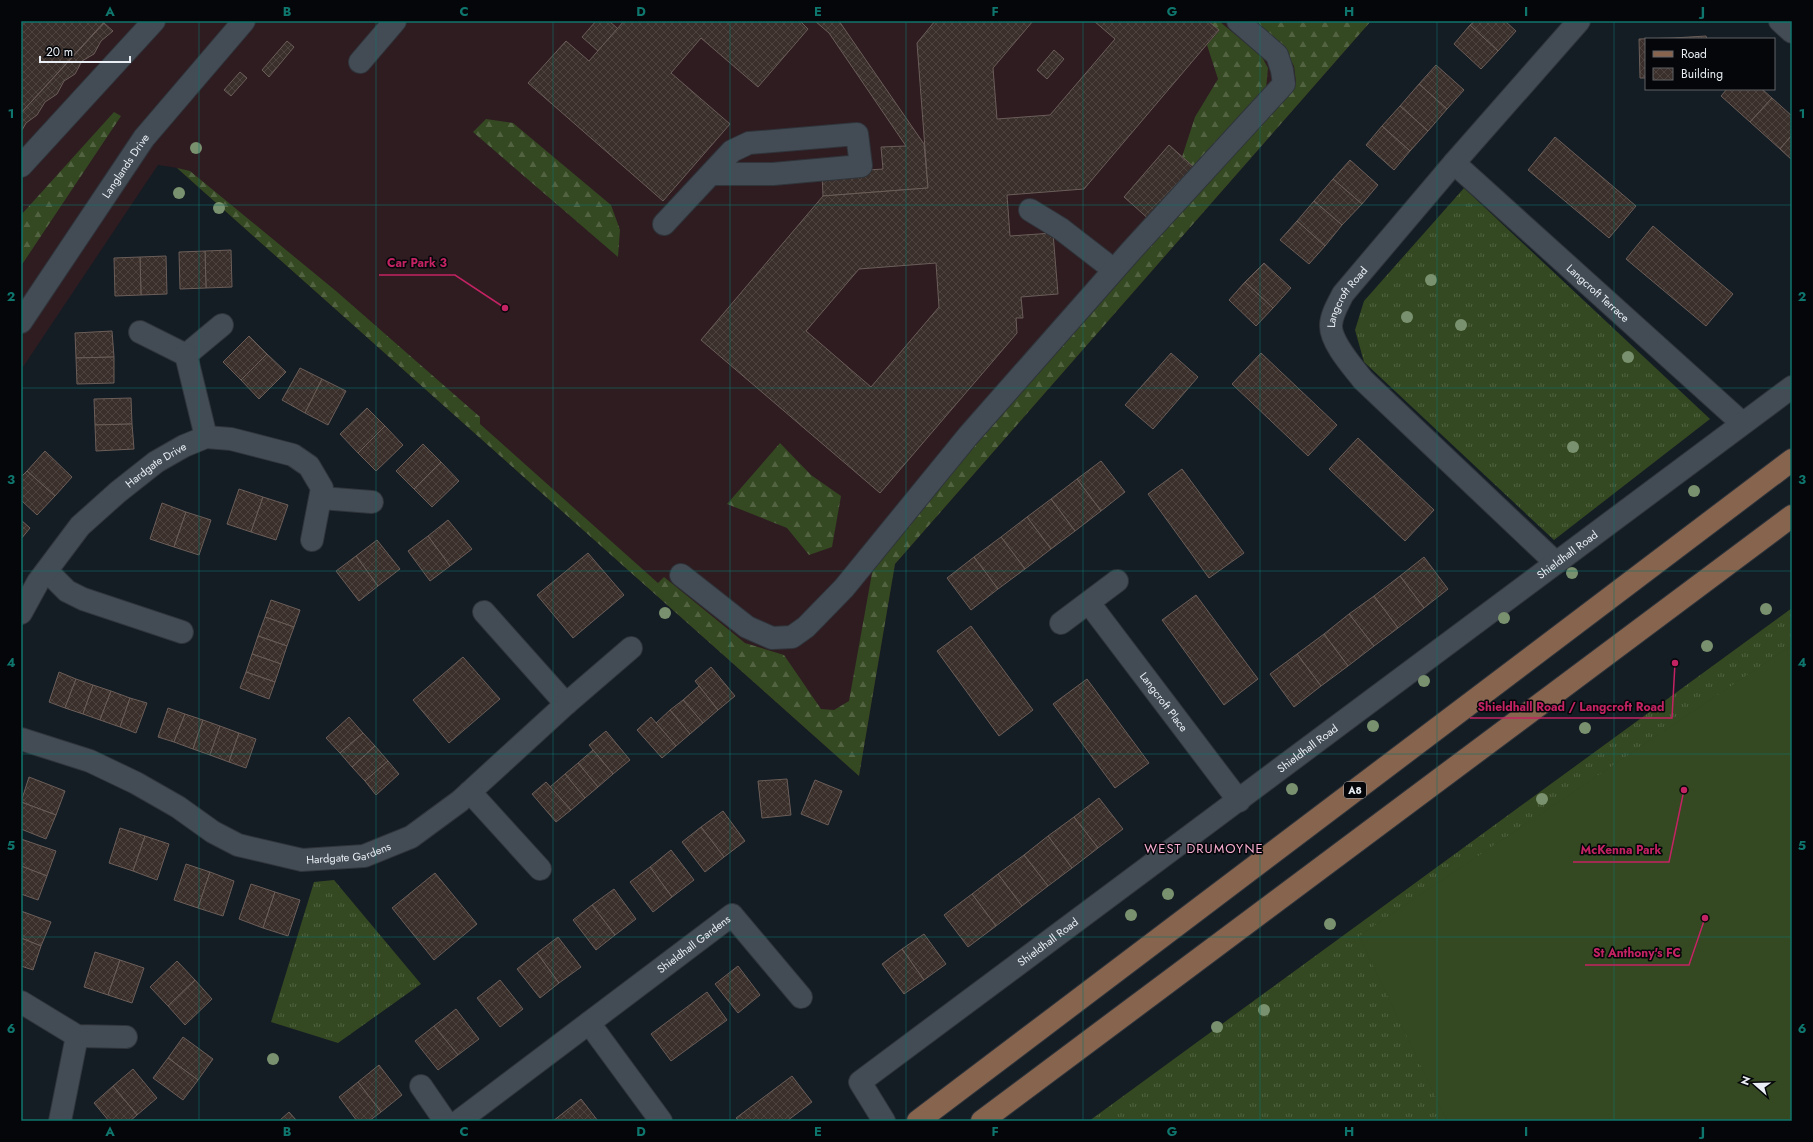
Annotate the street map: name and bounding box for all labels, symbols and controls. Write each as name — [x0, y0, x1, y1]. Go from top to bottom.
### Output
text: A — [104, 2, 115, 21]
text: B — [283, 2, 292, 21]
text: C — [459, 2, 469, 21]
text: D — [636, 2, 646, 21]
text: E — [814, 2, 822, 21]
text: F — [991, 2, 999, 21]
text: G — [1167, 2, 1178, 21]
text: H — [1344, 2, 1354, 21]
text: I — [1524, 2, 1528, 21]
text: J — [1698, 2, 1705, 21]
scale bar — [40, 38, 130, 64]
legend — [1645, 38, 1775, 90]
text: 20 m — [46, 43, 73, 61]
text: Road — [1681, 45, 1707, 63]
text: Building — [1681, 65, 1723, 83]
text: 1 — [8, 104, 14, 123]
text: 1 — [1799, 104, 1805, 123]
street label: Langlands Drive — [98, 130, 153, 201]
callout: Car Park 3 — [379, 251, 455, 275]
text: Car Park 3 — [387, 254, 447, 272]
street label: Langcroft Terrace — [1563, 260, 1633, 326]
street label: Langcroft Road — [1323, 263, 1371, 328]
text: 2 — [7, 287, 15, 306]
text: 2 — [1798, 287, 1806, 306]
street label: Hardgate Drive — [122, 438, 190, 491]
text: 3 — [7, 470, 15, 489]
text: 3 — [1798, 470, 1806, 489]
street label: Shieldhall Road — [1533, 527, 1601, 583]
text: 4 — [6, 653, 16, 672]
text: 4 — [1797, 653, 1807, 672]
street label: Langcroft Place — [1136, 669, 1192, 735]
callout: Shieldhall Road / Langcroft Road — [1470, 694, 1672, 718]
text: Shieldhall Road / Langcroft Road — [1478, 698, 1664, 716]
street label: Shieldhall Road — [1274, 720, 1341, 776]
road number: A8 — [1344, 782, 1366, 798]
text: 5 — [7, 836, 15, 855]
text: 5 — [1798, 836, 1806, 855]
street label: Hardgate Gardens — [306, 838, 394, 868]
callout: McKenna Park — [1573, 838, 1669, 862]
district label: WEST DRUMOYNE — [1144, 839, 1264, 858]
text: McKenna Park — [1581, 841, 1661, 859]
street label: Shieldhall Gardens — [654, 911, 734, 977]
street label: Shieldhall Road — [1014, 914, 1082, 970]
callout: St Anthony's FC — [1585, 941, 1689, 965]
text: St Anthony's FC — [1593, 944, 1681, 962]
text: 6 — [7, 1019, 16, 1038]
text: 6 — [1798, 1019, 1807, 1038]
north arrow — [1735, 1064, 1775, 1104]
text: N — [1737, 1074, 1755, 1087]
text: A — [104, 1122, 115, 1141]
text: B — [283, 1122, 292, 1141]
text: C — [459, 1122, 469, 1141]
text: D — [636, 1122, 646, 1141]
text: E — [814, 1122, 822, 1141]
text: F — [991, 1122, 999, 1141]
text: G — [1167, 1122, 1178, 1141]
text: H — [1344, 1122, 1354, 1141]
text: I — [1524, 1122, 1528, 1141]
text: J — [1698, 1122, 1705, 1141]

